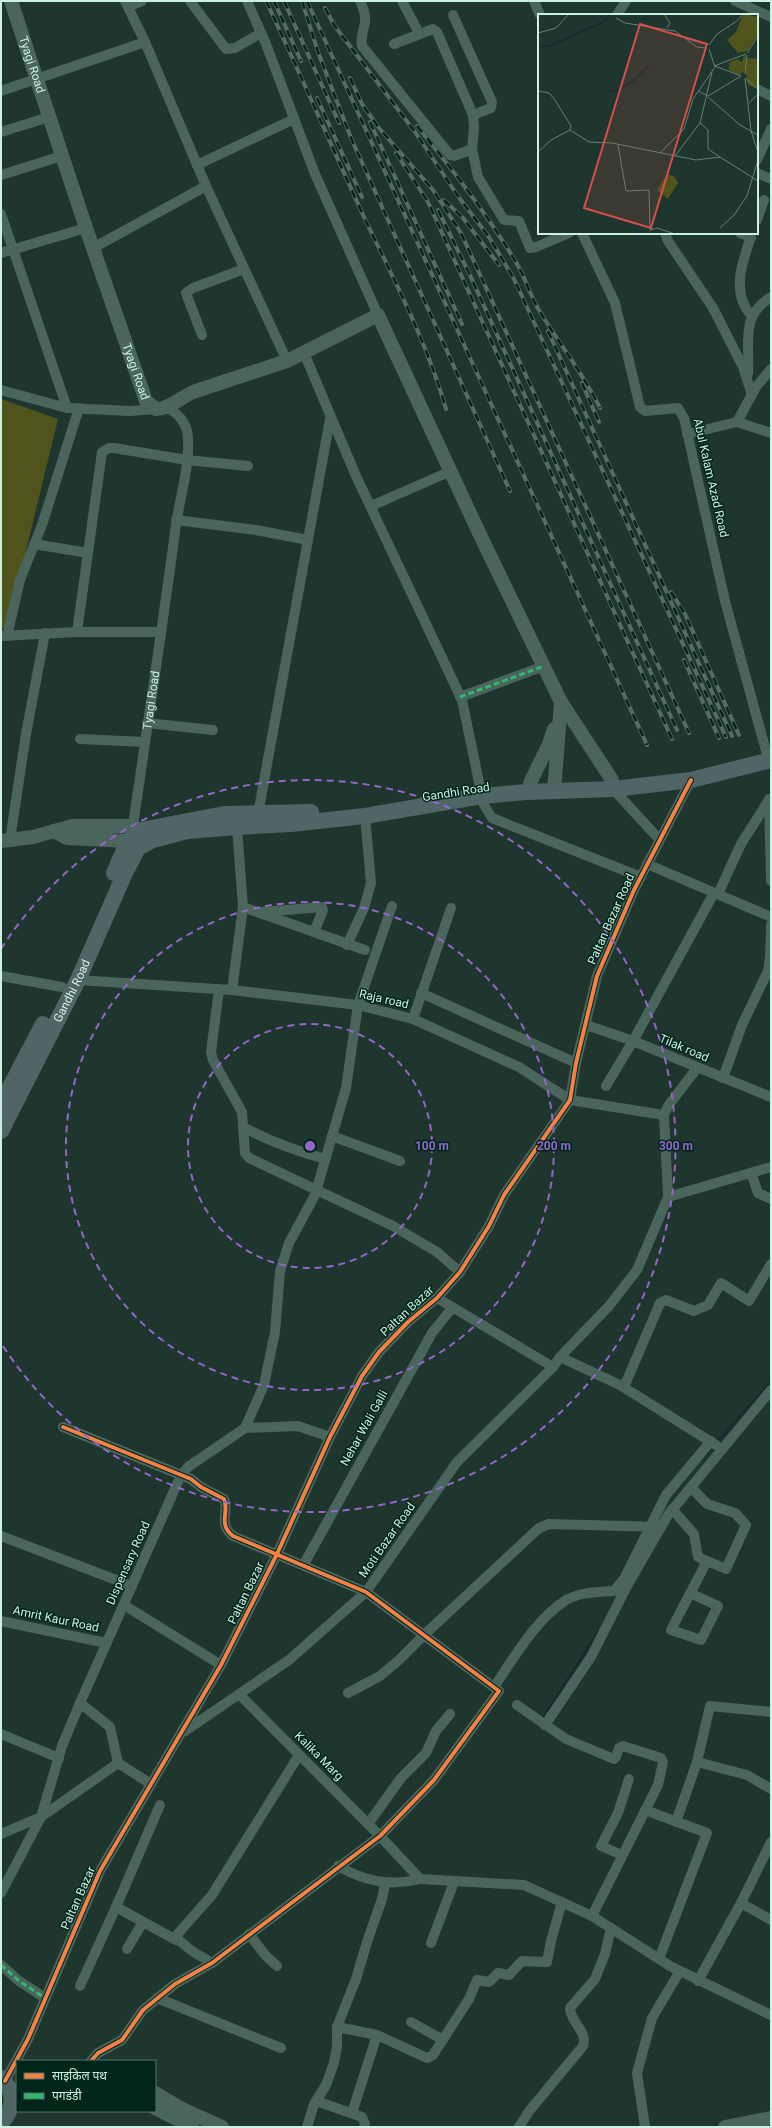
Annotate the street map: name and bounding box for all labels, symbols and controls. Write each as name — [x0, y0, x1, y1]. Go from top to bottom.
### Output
inset map — [538, 14, 758, 234]
street label: Tyagi Road — [16, 34, 48, 95]
street label: Tyagi Road — [119, 341, 152, 402]
street label: Abul Kalam Azad Road — [690, 417, 732, 539]
street label: Tyagi Road — [140, 670, 162, 731]
street label: Gandhi Road — [421, 780, 491, 804]
street label: Paltan Bazar Road — [585, 871, 637, 967]
street label: Gandhi Road — [51, 957, 93, 1025]
street label: Raja road — [358, 987, 410, 1011]
street label: Tilak road — [657, 1031, 711, 1065]
centre of rings — [303, 1139, 317, 1153]
text: 100 m — [415, 1139, 449, 1153]
text: 200 m — [537, 1139, 571, 1153]
text: 300 m — [659, 1139, 693, 1153]
street label: Paltan Bazar — [378, 1283, 436, 1339]
street label: Nehar Wali Galli — [337, 1388, 391, 1468]
street label: Moti Bazar Road — [356, 1500, 418, 1580]
street label: Dispensary Road — [103, 1519, 153, 1607]
street label: Paltan Bazar — [225, 1560, 267, 1626]
street label: Amrit Kaur Road — [12, 1603, 100, 1635]
street label: Kalika Marg — [292, 1729, 346, 1783]
street label: Paltan Bazar — [58, 1864, 98, 1932]
legend — [16, 2060, 156, 2112]
text: साइकिल पथ — [52, 2068, 107, 2083]
text: पगडंडी — [52, 2088, 82, 2103]

